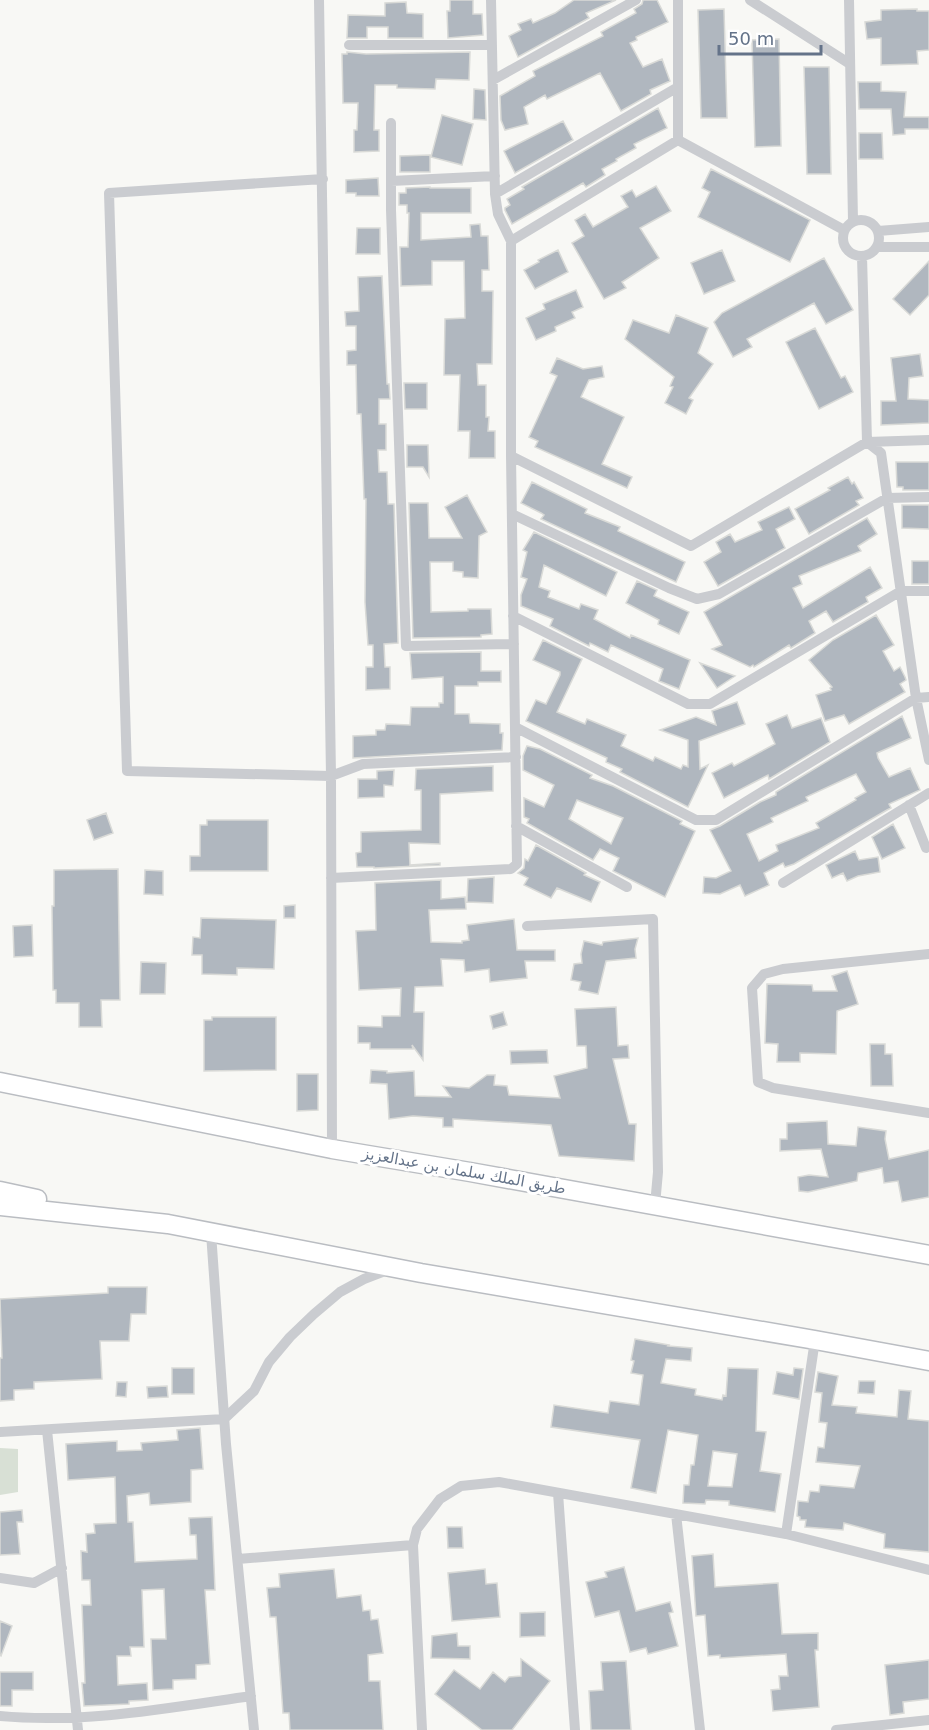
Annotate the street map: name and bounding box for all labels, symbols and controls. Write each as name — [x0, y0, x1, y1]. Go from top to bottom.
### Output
scale bar — [719, 18, 821, 56]
text: 50 m — [728, 28, 774, 49]
street label: طريق الملك سلمان بن عبدالعزيز — [360, 1144, 567, 1198]

